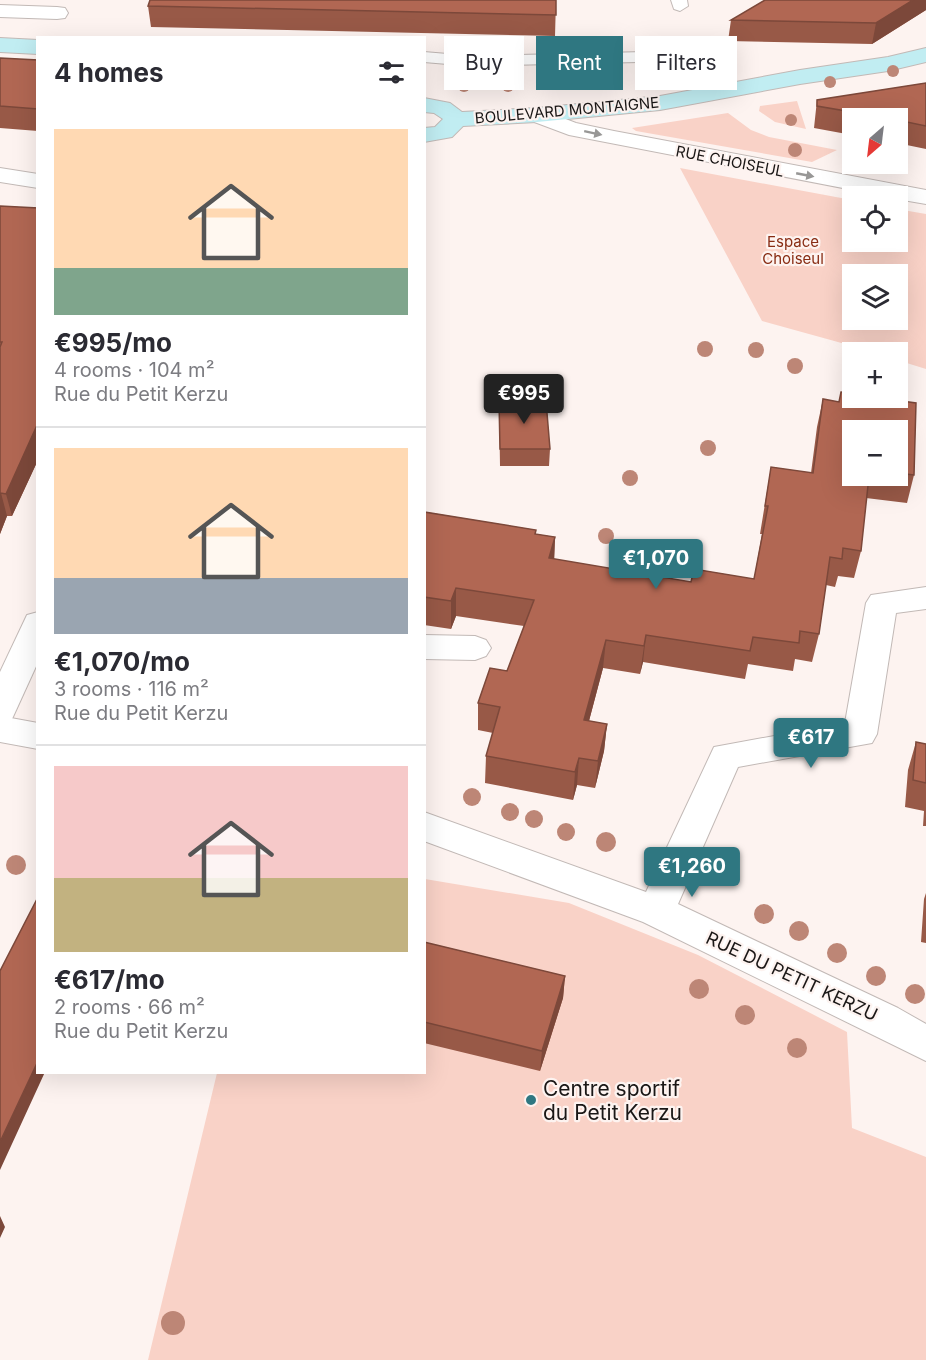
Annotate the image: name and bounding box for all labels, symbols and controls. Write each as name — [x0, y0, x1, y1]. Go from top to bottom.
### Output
chip: Buy — [444, 36, 524, 90]
chip: Rent — [536, 36, 623, 90]
chip: Filters — [635, 36, 737, 90]
icon: filters — [375, 56, 408, 89]
text: 4 homes — [54, 57, 164, 88]
street label: BOULEVARD MONTAIGNE — [474, 92, 660, 128]
north arrow — [842, 108, 908, 174]
map controls — [842, 108, 908, 486]
one-way arrow — [583, 129, 602, 139]
street label: RUE CHOISEUL — [674, 141, 786, 181]
icon: home — [177, 168, 285, 276]
one-way arrow — [795, 171, 814, 180]
button: locate — [842, 186, 908, 252]
park label: Espace Choiseul — [762, 232, 824, 268]
button: layers — [842, 264, 908, 330]
text: €995/mo — [54, 327, 172, 358]
button: + — [842, 342, 908, 408]
text: 4 rooms · 104 m² — [54, 358, 214, 382]
pin: €995 — [488, 374, 560, 425]
text: €995 — [498, 381, 550, 405]
text: Rue du Petit Kerzu — [54, 382, 228, 406]
button: − — [842, 420, 908, 486]
icon: home — [177, 487, 285, 595]
pin: €1,070 — [607, 539, 705, 590]
text: €1,070 — [623, 546, 689, 570]
text: €1,070/mo — [54, 646, 190, 677]
text: 3 rooms · 116 m² — [54, 677, 209, 701]
text: Rue du Petit Kerzu — [54, 701, 228, 725]
pin: €617 — [775, 718, 847, 769]
text: €617 — [788, 725, 834, 749]
icon: home — [177, 805, 285, 913]
pin: €1,260 — [643, 847, 741, 898]
text: €1,260 — [658, 854, 726, 878]
street label: RUE DU PETIT KERZU — [703, 927, 881, 1025]
text: €617/mo — [54, 964, 165, 995]
text: 2 rooms · 66 m² — [54, 995, 205, 1019]
text: Rue du Petit Kerzu — [54, 1019, 228, 1043]
place label: Centre sportif du Petit Kerzu — [543, 1076, 682, 1125]
marker: Centre sportif du Petit Kerzu — [524, 1093, 538, 1107]

